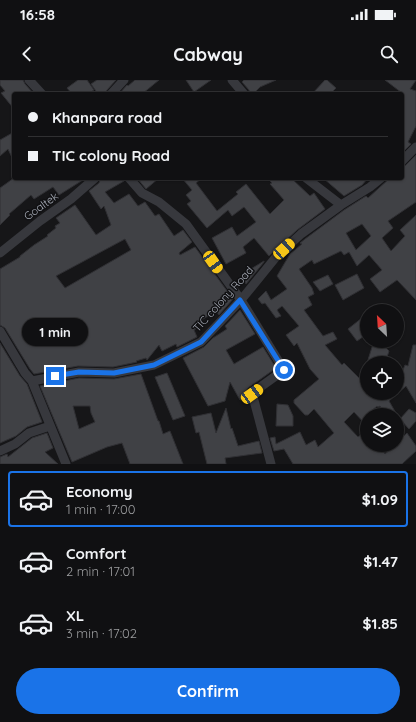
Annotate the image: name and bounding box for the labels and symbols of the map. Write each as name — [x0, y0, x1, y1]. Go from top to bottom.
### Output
street label: Goaltek — [21, 189, 61, 223]
car — [271, 237, 297, 261]
car — [201, 249, 225, 275]
street label: TIC colony Road — [190, 263, 256, 335]
north arrow — [360, 304, 404, 348]
callout: 1 min — [22, 318, 88, 346]
route start — [275, 361, 293, 379]
route end — [46, 367, 64, 385]
car — [239, 382, 265, 406]

